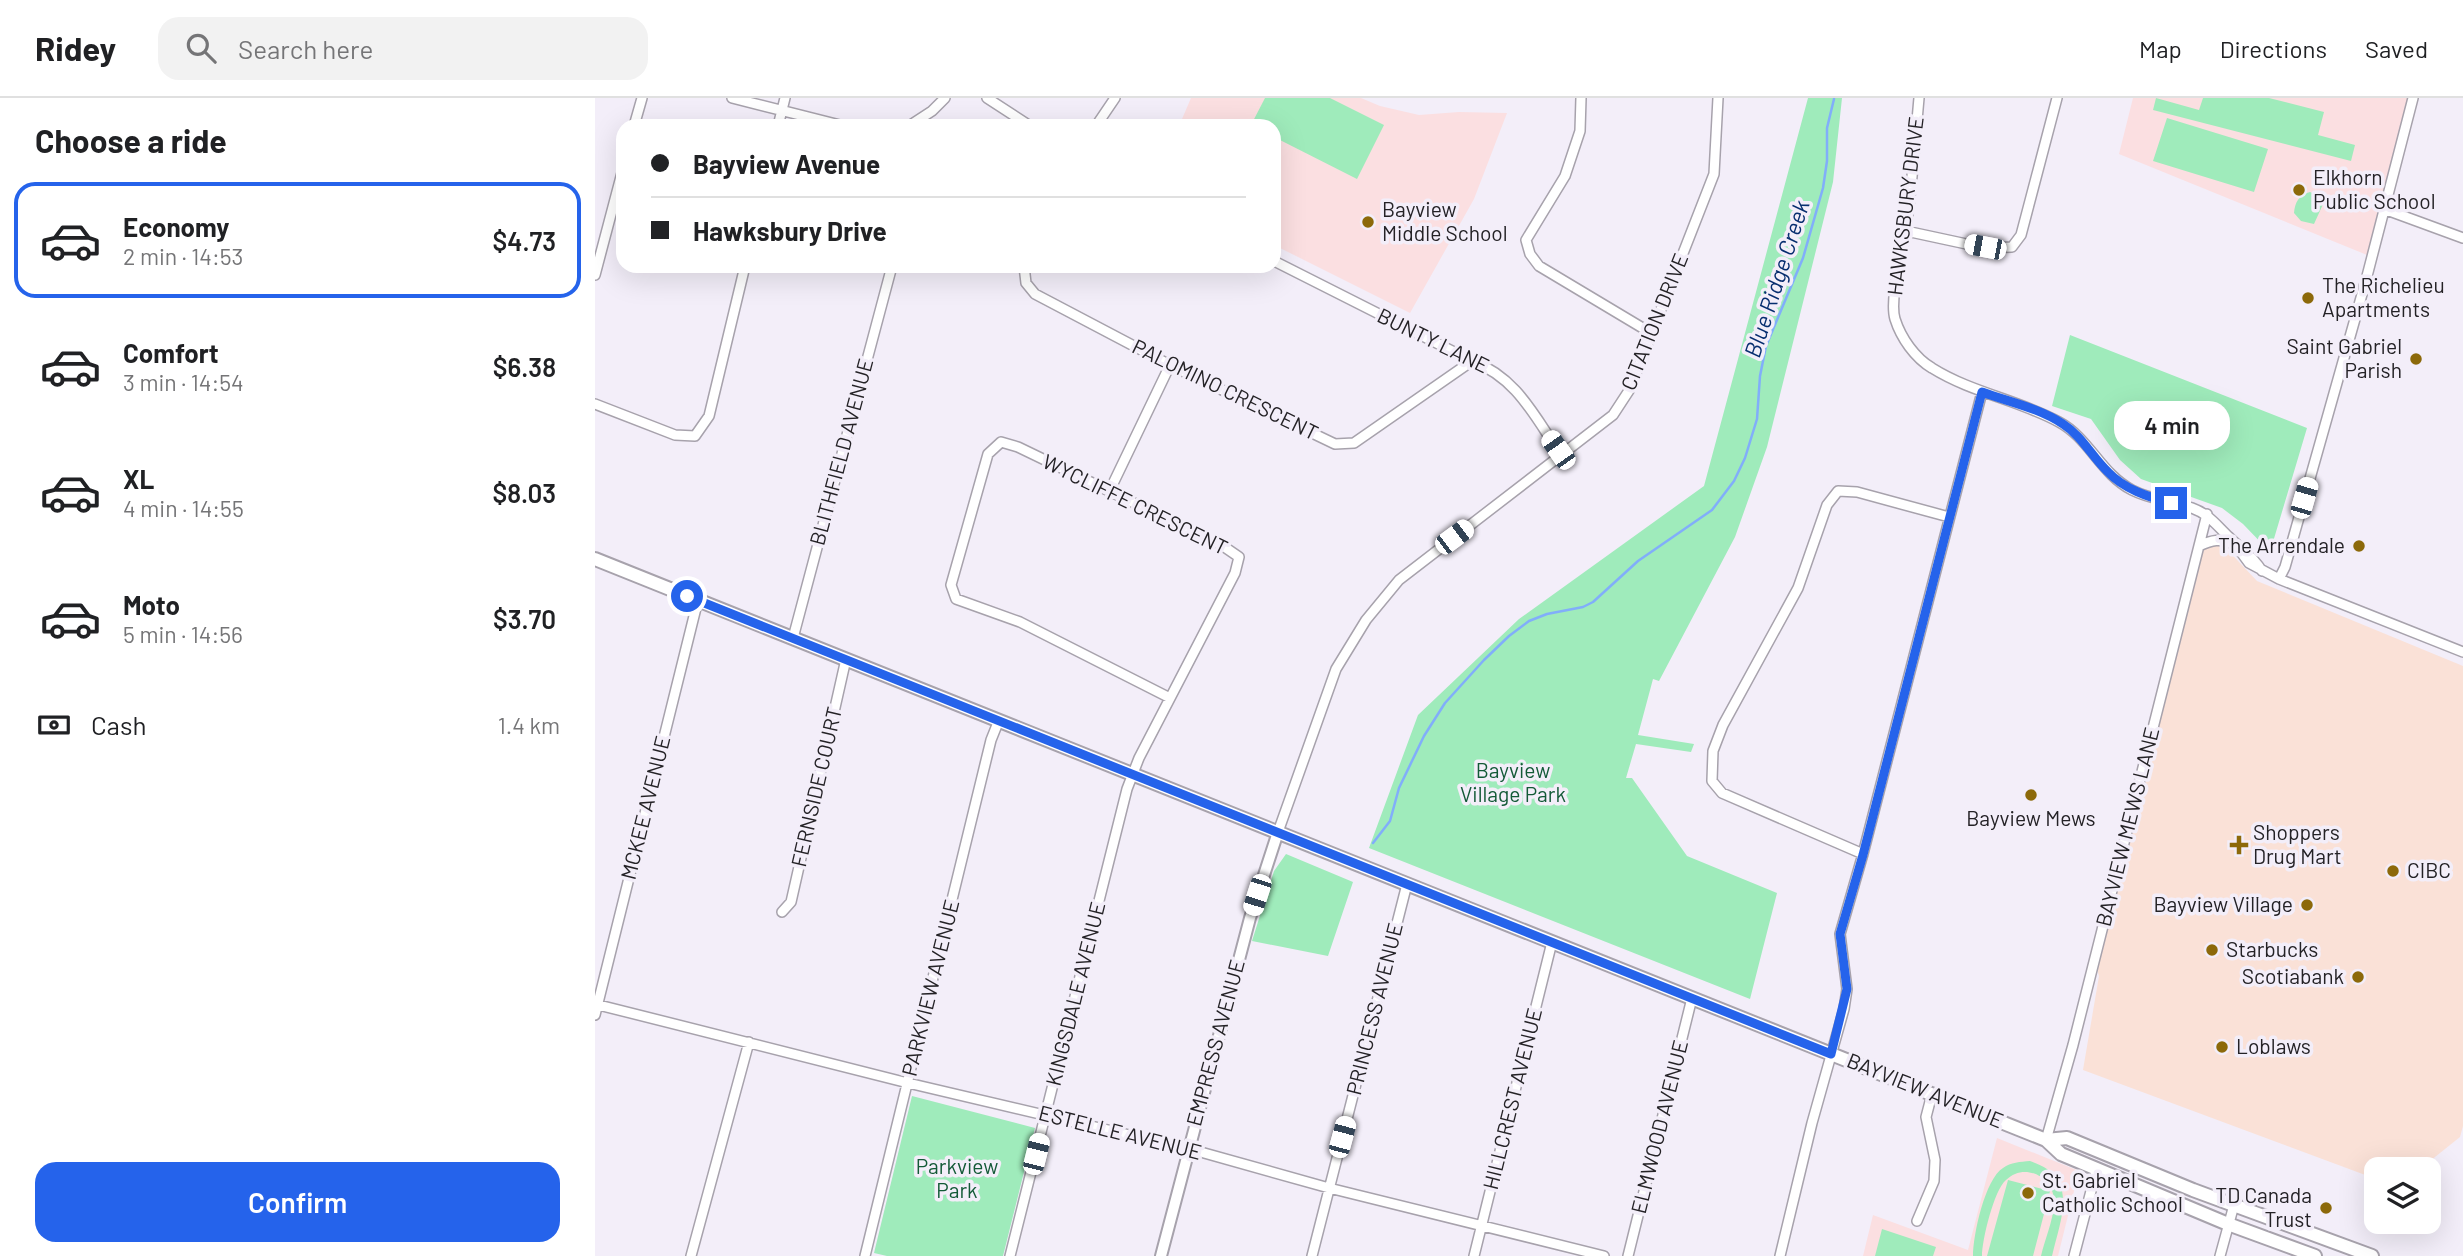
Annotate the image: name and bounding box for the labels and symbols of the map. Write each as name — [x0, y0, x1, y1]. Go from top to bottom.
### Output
street label: HAWKSBURY DRIVE — [1881, 115, 1928, 297]
place label: Elkhorn Public School — [2313, 164, 2436, 213]
marker: Elkhorn Public School — [2291, 182, 2307, 198]
place label: Bayview Middle School — [1382, 196, 1508, 245]
water label: Blue Ridge Creek — [1737, 196, 1815, 361]
marker: Bayview Middle School — [1360, 214, 1376, 230]
car — [1963, 233, 2008, 261]
street label: CITATION DRIVE — [1615, 249, 1692, 393]
place label: The Richelieu Apartments — [2322, 272, 2445, 321]
marker: The Richelieu Apartments — [2300, 290, 2316, 306]
street label: BUNTY LANE — [1374, 302, 1494, 377]
street label: PALOMINO CRESCENT — [1129, 333, 1323, 445]
place label: Saint Gabriel Parish — [2287, 333, 2402, 382]
marker: Saint Gabriel Parish — [2408, 351, 2424, 367]
street label: BLITHFIELD AVENUE — [804, 355, 878, 548]
callout: 4 min — [2113, 402, 2229, 450]
car — [1538, 427, 1579, 473]
street label: WYCLIFFE CRESCENT — [1039, 448, 1232, 559]
car — [2289, 475, 2320, 521]
route end — [2155, 487, 2187, 519]
car — [1431, 516, 1478, 558]
place label: The Arrendale — [2218, 532, 2345, 557]
marker: The Arrendale — [2351, 538, 2367, 554]
route start — [671, 580, 703, 612]
street label: FERNSIDE COURT — [785, 704, 846, 869]
street label: BAYVIEW MEWS LANE — [2090, 725, 2163, 929]
street label: MCKEE AVENUE — [615, 733, 674, 882]
park label: Bayview Village Park — [1460, 757, 1566, 806]
marker: Bayview Mews — [2023, 787, 2039, 803]
place label: Bayview Mews — [1966, 805, 2096, 830]
place label: Shoppers Drug Mart — [2253, 819, 2342, 868]
marker: Shoppers Drug Mart — [2231, 837, 2247, 853]
place label: CIBC — [2407, 857, 2451, 882]
marker: CIBC — [2385, 863, 2401, 879]
car — [1241, 872, 1274, 918]
place label: Bayview Village — [2154, 891, 2293, 916]
street label: PARKVIEW AVENUE — [896, 897, 964, 1078]
marker: Bayview Village — [2299, 897, 2315, 913]
street label: KINGSDALE AVENUE — [1040, 899, 1110, 1088]
street label: PRINCESS AVENUE — [1340, 920, 1407, 1097]
place label: Starbucks — [2226, 936, 2318, 961]
marker: Starbucks — [2204, 942, 2220, 958]
street label: EMPRESS AVENUE — [1180, 957, 1249, 1129]
place label: Scotiabank — [2242, 963, 2344, 988]
marker: Scotiabank — [2350, 969, 2366, 985]
street label: HILLCREST AVENUE — [1477, 1005, 1546, 1192]
place label: Loblaws — [2236, 1033, 2311, 1058]
street label: ELMWOOD AVENUE — [1625, 1037, 1692, 1216]
marker: Loblaws — [2214, 1039, 2230, 1055]
street label: BAYVIEW AVENUE — [1844, 1047, 2007, 1132]
street label: ESTELLE AVENUE — [1036, 1099, 1204, 1164]
car — [1327, 1114, 1358, 1160]
car — [1021, 1131, 1052, 1177]
park label: Parkview Park — [916, 1153, 998, 1202]
place label: St. Gabriel Catholic School — [2042, 1167, 2183, 1216]
place label: TD Canada Trust — [2215, 1182, 2312, 1231]
marker: St. Gabriel Catholic School — [2020, 1185, 2036, 1201]
marker: TD Canada Trust — [2318, 1200, 2334, 1216]

